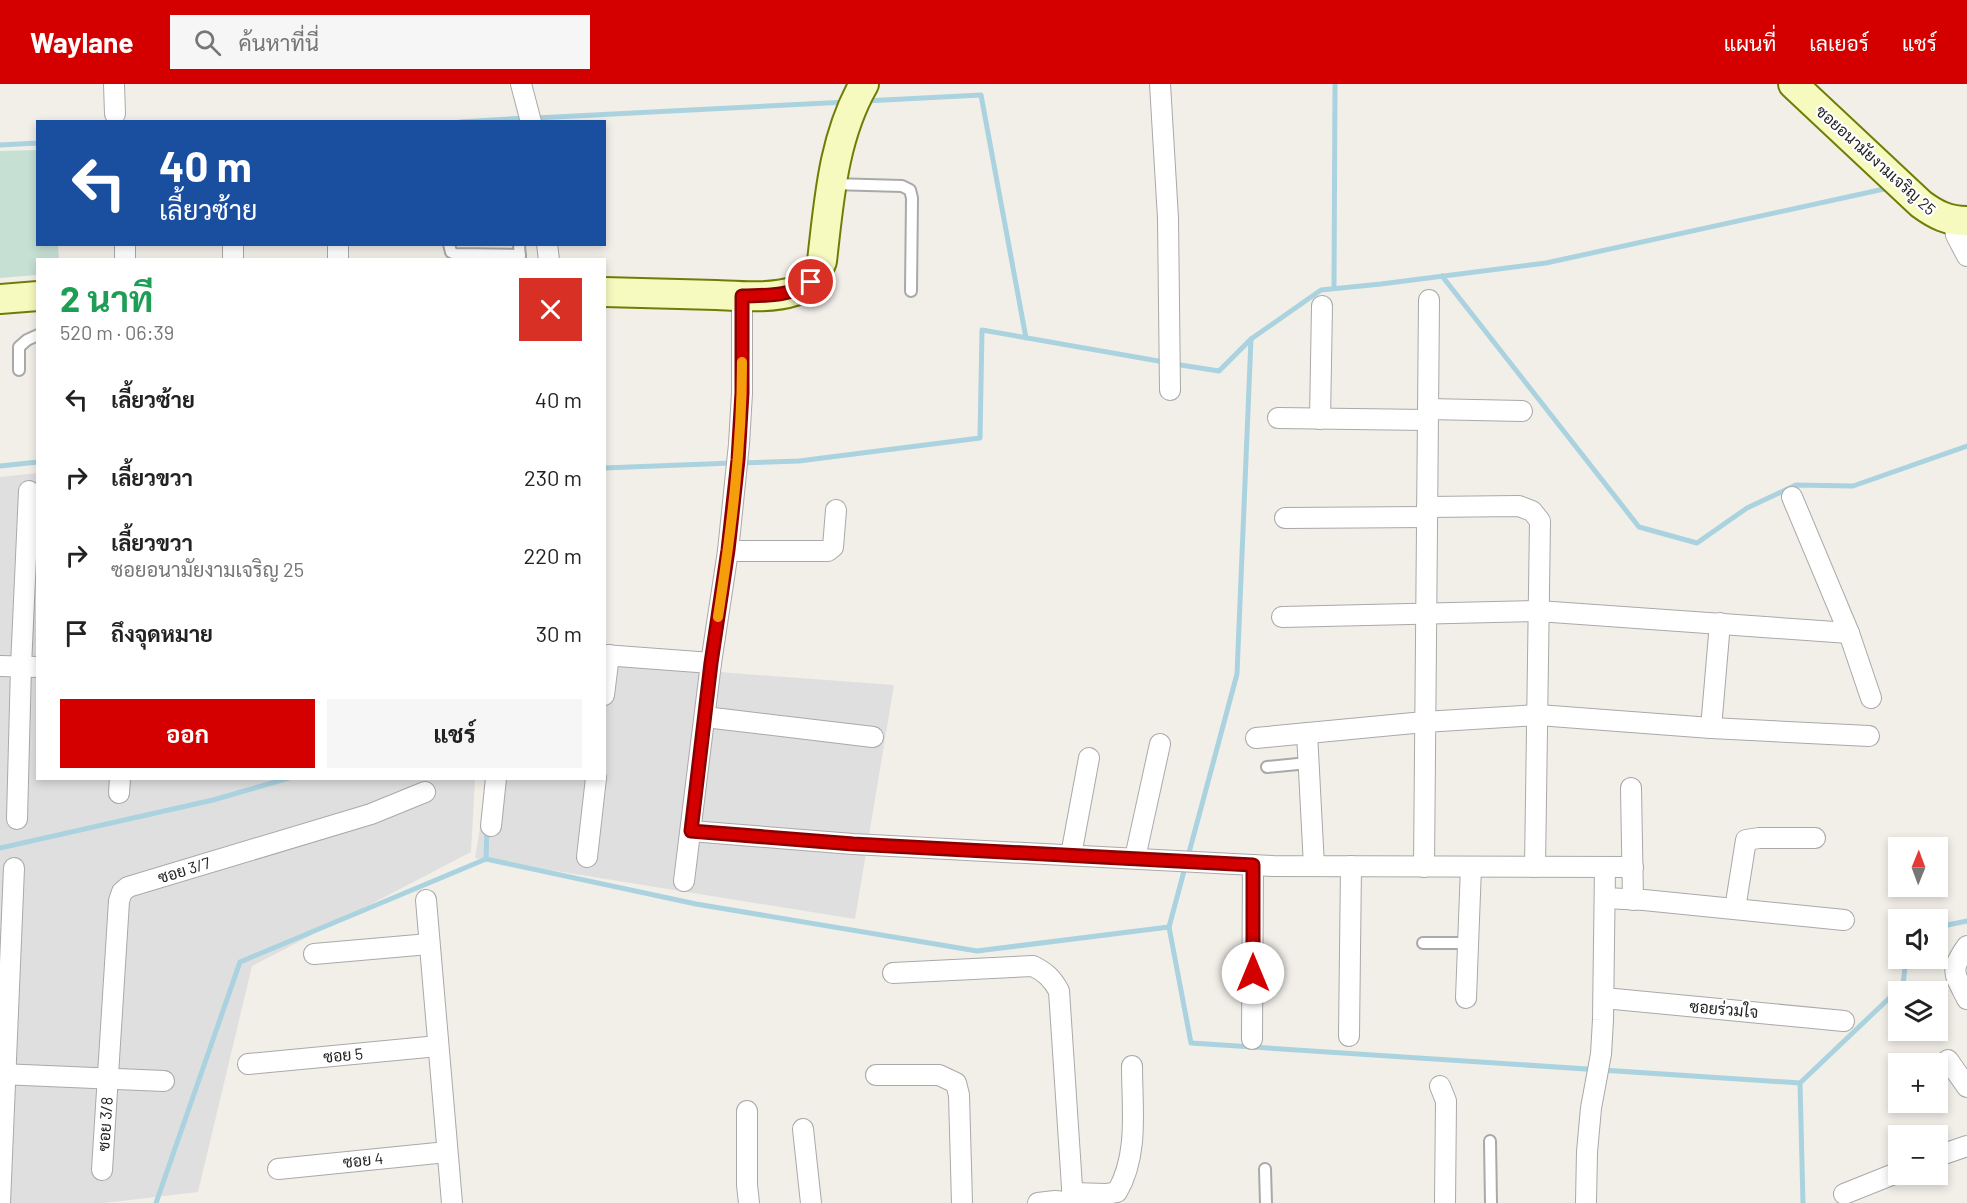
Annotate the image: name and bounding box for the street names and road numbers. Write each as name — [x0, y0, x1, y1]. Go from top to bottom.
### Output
street label: ซอยอนามัยงามเจริญ 25 — [1812, 101, 1940, 219]
street label: ซอย 3/7 — [155, 852, 213, 886]
street label: ซอยร่วมใจ — [1689, 995, 1759, 1021]
street label: ซอย 5 — [322, 1043, 364, 1066]
street label: ซอย 3/8 — [93, 1096, 116, 1152]
street label: ซอย 4 — [342, 1148, 384, 1171]

